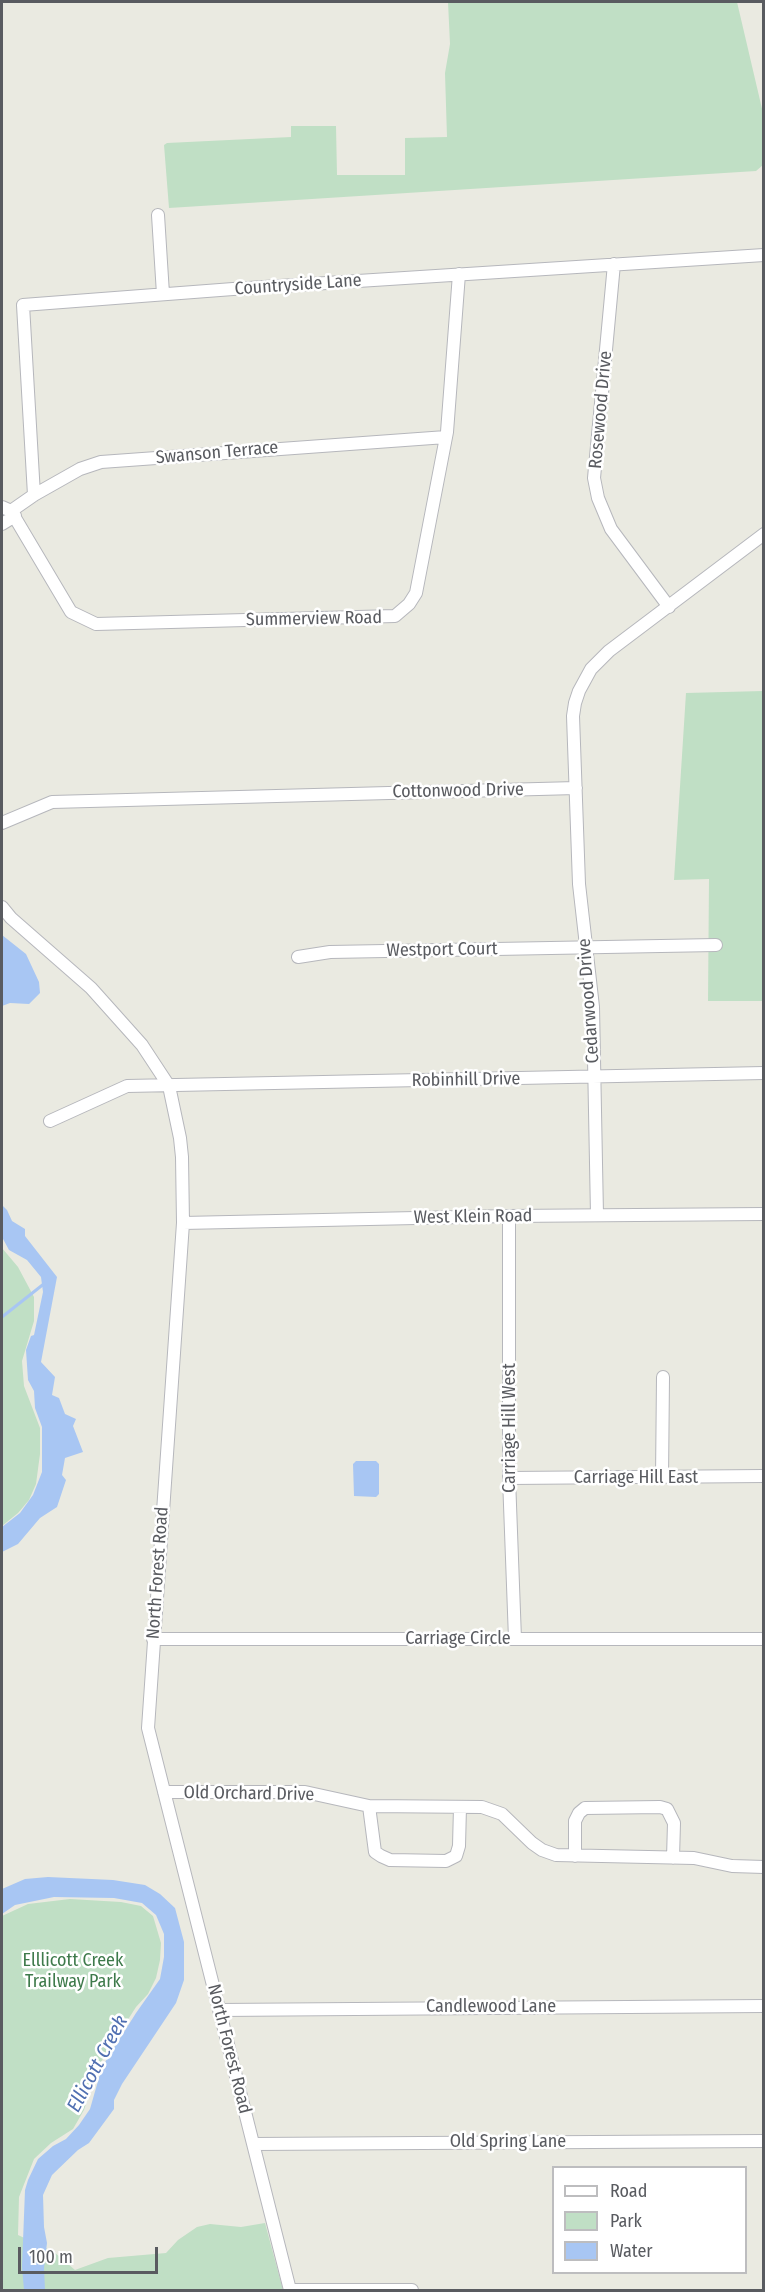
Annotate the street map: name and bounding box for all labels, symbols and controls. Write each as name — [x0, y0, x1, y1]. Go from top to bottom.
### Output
street label: Countryside Lane — [234, 270, 362, 300]
street label: Rosewood Drive — [585, 350, 617, 470]
street label: Swanson Terrace — [155, 437, 279, 469]
street label: Summerview Road — [246, 607, 382, 631]
street label: Cottonwood Drive — [392, 779, 524, 803]
street label: Westport Court — [386, 938, 498, 962]
street label: Cedarwood Drive — [574, 938, 604, 1064]
street label: Robinhill Drive — [412, 1068, 520, 1092]
street label: West Klein Road — [414, 1205, 532, 1229]
street label: Carriage Hill West — [499, 1363, 521, 1493]
street label: Carriage Hill East — [574, 1467, 698, 1489]
street label: North Forest Road — [143, 1506, 173, 1640]
street label: Carriage Circle — [405, 1628, 511, 1650]
street label: Old Orchard Drive — [183, 1782, 315, 1806]
park label: Elllicott Creek Trailway Park — [23, 1950, 123, 1992]
street label: North Forest Road — [202, 1982, 256, 2116]
street label: Candlewood Lane — [426, 1996, 556, 2018]
water label: Ellicott Creek — [62, 2012, 134, 2116]
street label: Old Spring Lane — [450, 2131, 566, 2153]
legend — [552, 2166, 747, 2274]
text: Road — [610, 2180, 647, 2202]
text: Park — [610, 2210, 642, 2232]
scale bar — [21, 2235, 160, 2273]
text: Water — [610, 2240, 653, 2262]
text: 100 m — [29, 2246, 73, 2268]

